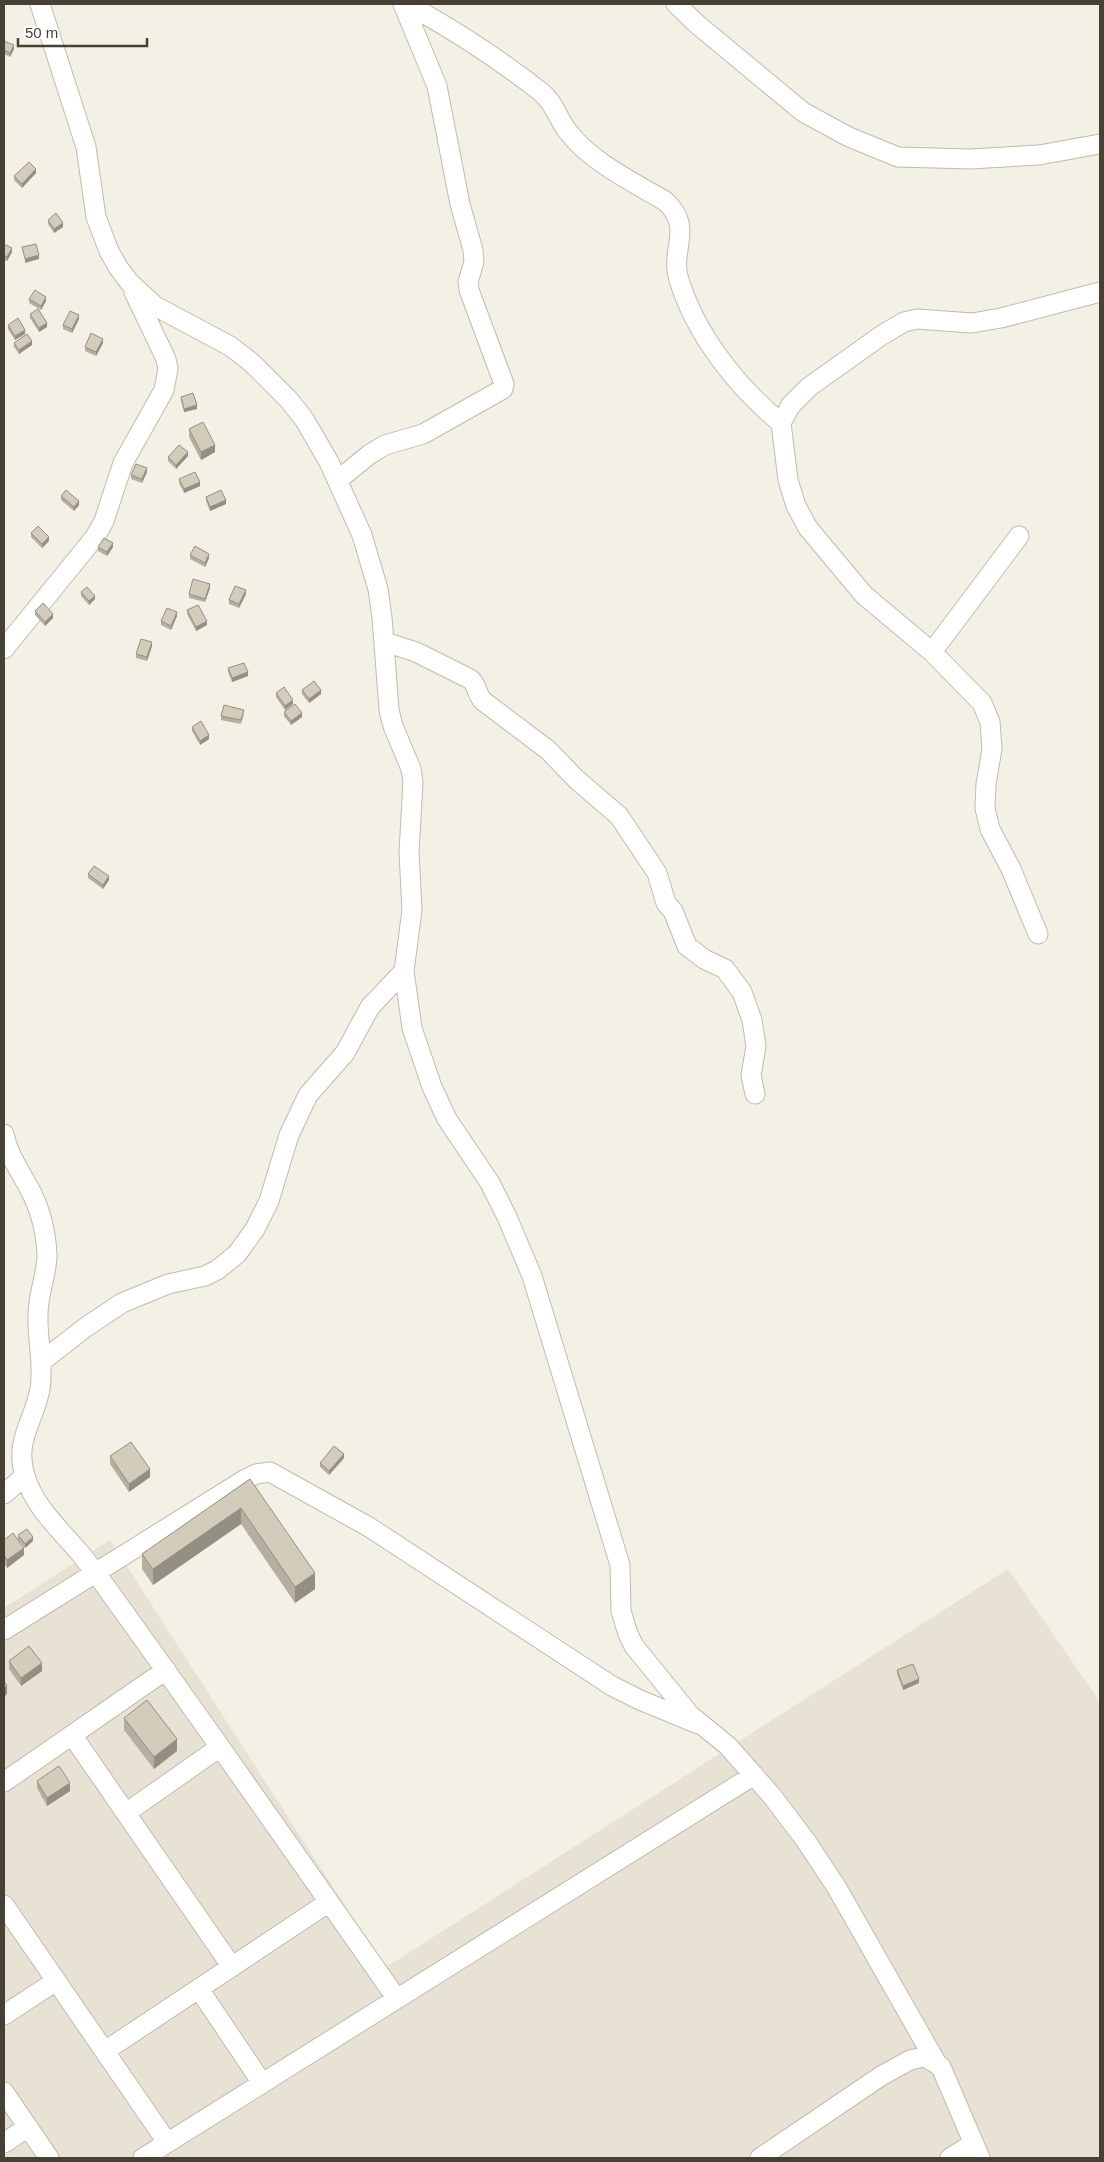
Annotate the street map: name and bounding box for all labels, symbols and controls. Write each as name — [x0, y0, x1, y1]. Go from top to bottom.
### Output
scale bar — [18, 15, 146, 47]
text: 50 m — [25, 24, 58, 41]

